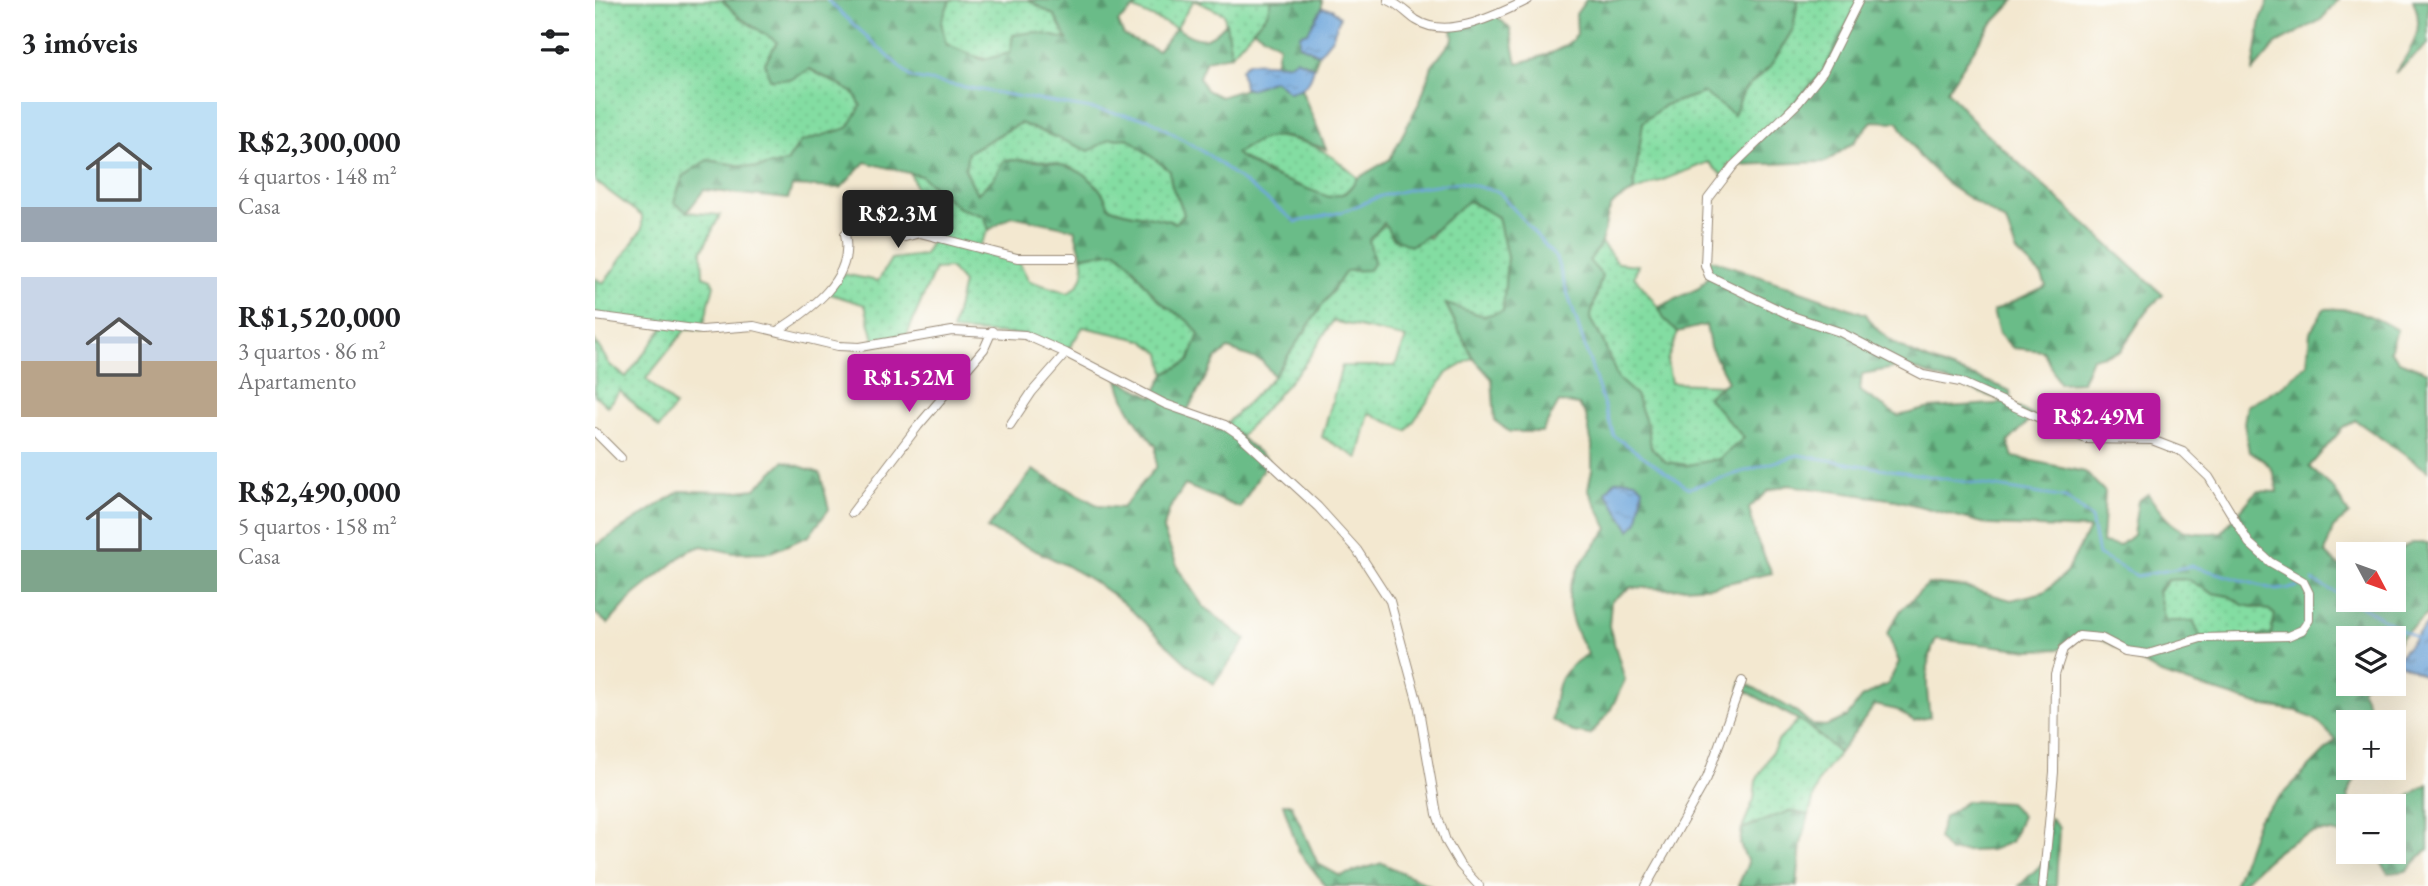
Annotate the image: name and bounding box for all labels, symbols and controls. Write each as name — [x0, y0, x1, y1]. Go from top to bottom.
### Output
text: 3 imóveis — [21, 23, 138, 62]
icon: filters — [536, 23, 574, 61]
text: R$2,300,000 — [238, 122, 401, 161]
icon: home — [77, 130, 161, 214]
text: 4 quartos · 148 m² — [238, 161, 397, 191]
pin: R$2.3M — [841, 190, 955, 250]
text: Casa — [238, 191, 280, 221]
text: R$2.3M — [858, 198, 938, 228]
text: R$1,520,000 — [238, 297, 401, 336]
icon: home — [77, 305, 161, 389]
text: 3 quartos · 86 m² — [238, 336, 386, 366]
pin: R$1.52M — [844, 354, 974, 414]
text: R$1.52M — [863, 362, 955, 392]
text: Apartamento — [238, 366, 356, 396]
pin: R$2.49M — [2034, 393, 2164, 453]
text: R$2.49M — [2053, 401, 2145, 431]
text: R$2,490,000 — [238, 472, 401, 511]
icon: home — [77, 480, 161, 564]
text: 5 quartos · 158 m² — [238, 511, 397, 541]
text: Casa — [238, 541, 280, 571]
north arrow — [2336, 542, 2406, 612]
map controls — [2336, 542, 2406, 864]
button: layers — [2336, 626, 2406, 696]
button: + — [2336, 710, 2406, 780]
button: − — [2336, 794, 2406, 864]

